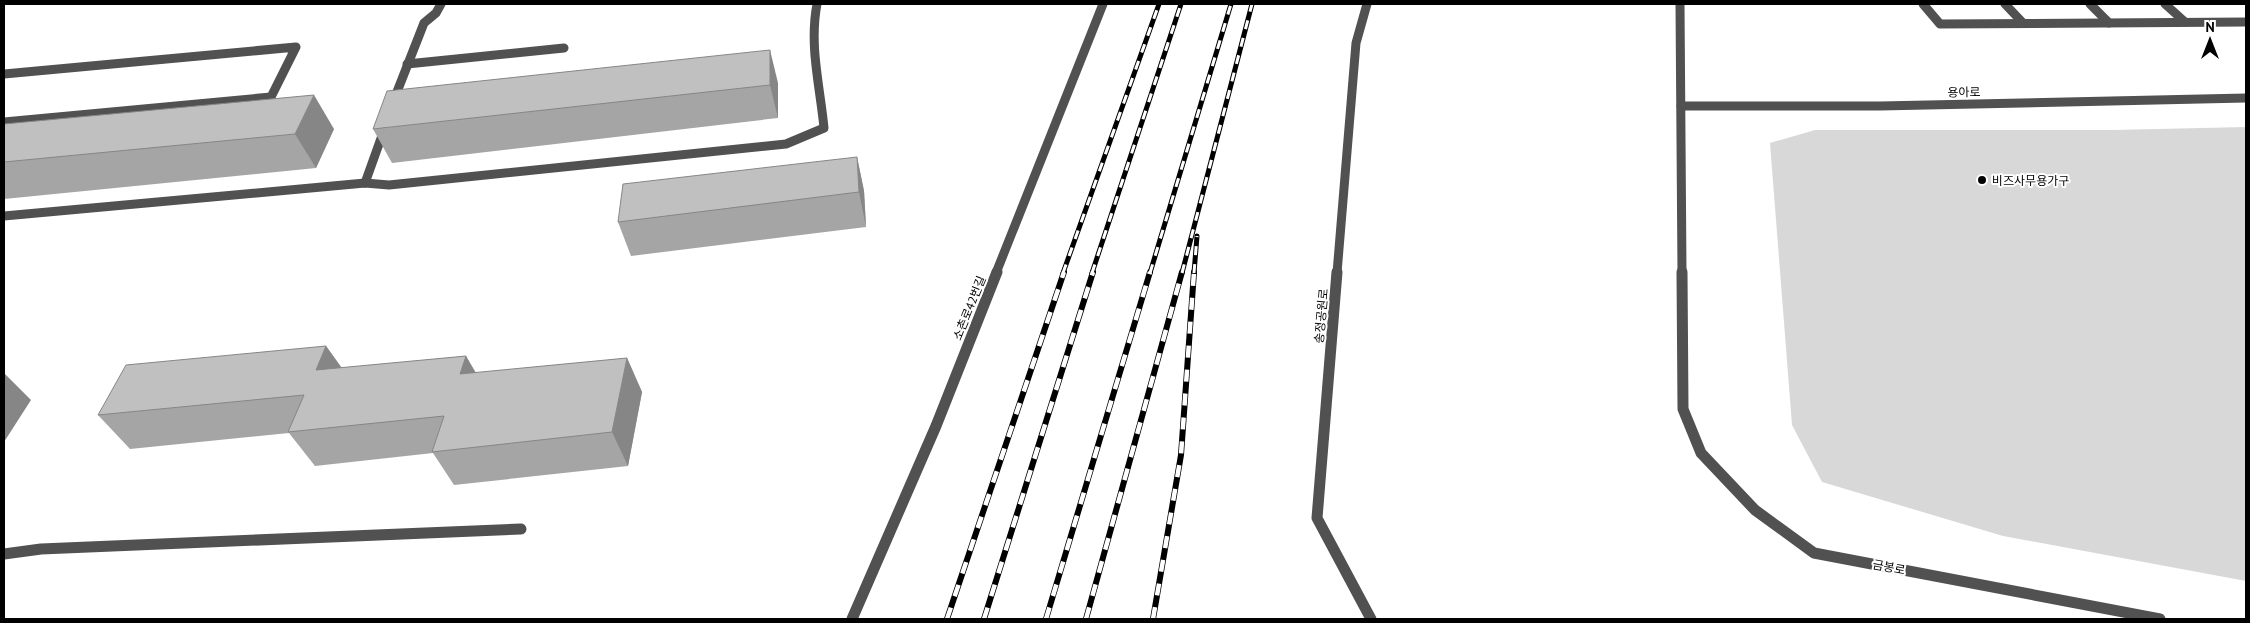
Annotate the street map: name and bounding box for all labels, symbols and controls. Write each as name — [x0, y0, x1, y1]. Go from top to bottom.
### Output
north arrow — [2185, 15, 2235, 65]
text: N — [2205, 18, 2215, 36]
street label: 용아로 — [1947, 84, 1981, 100]
place label: 비즈사무용가구 — [1992, 173, 2069, 188]
marker: 비즈사무용가구 — [1976, 174, 1988, 186]
street label: 소촌로42번길 — [949, 274, 989, 342]
street label: 송정공원로 — [1311, 288, 1331, 344]
street label: 금봉로 — [1871, 556, 1907, 578]

